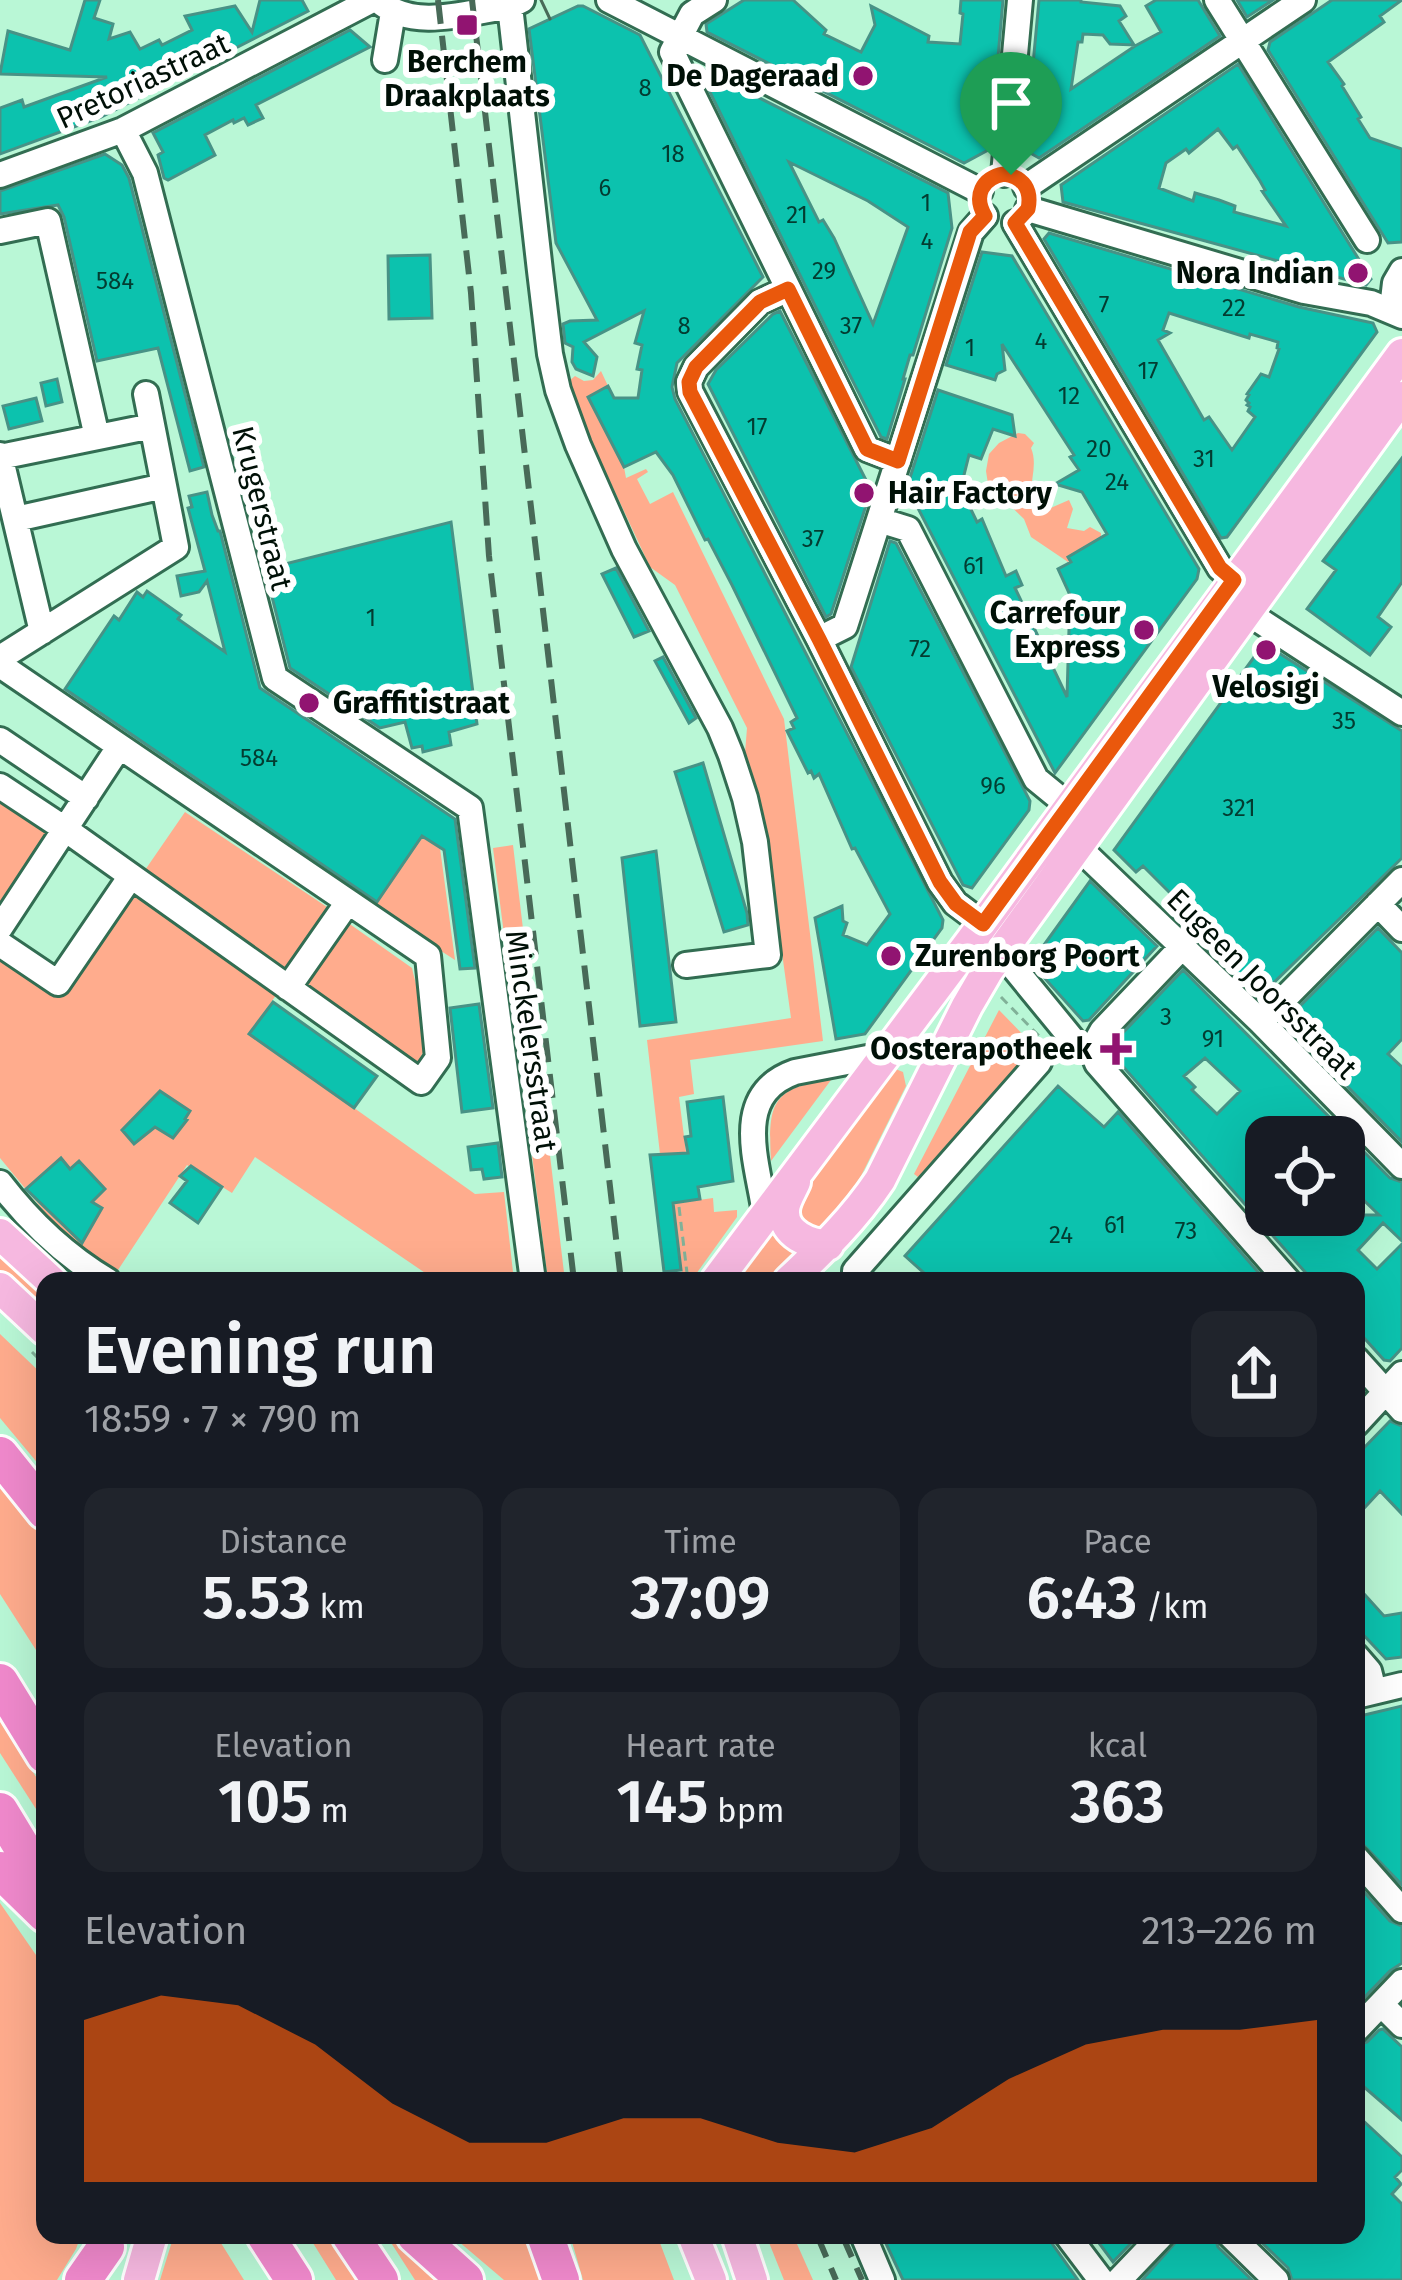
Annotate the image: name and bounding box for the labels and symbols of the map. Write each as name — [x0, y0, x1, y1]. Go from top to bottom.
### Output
marker: Berchem Draakplaats — [454, 12, 480, 38]
street label: Pretoriastraat — [51, 25, 235, 137]
place label: Berchem Draakplaats — [384, 44, 550, 114]
pin — [960, 52, 1062, 175]
place label: De Dageraad — [666, 58, 839, 94]
marker: De Dageraad — [850, 63, 876, 89]
house number: 8 — [638, 74, 652, 102]
house number: 18 — [661, 140, 685, 168]
house number: 6 — [599, 174, 611, 202]
house number: 1 — [921, 189, 931, 217]
house number: 21 — [786, 201, 808, 229]
house number: 4 — [921, 227, 934, 255]
place label: Nora Indian — [1176, 255, 1334, 291]
house number: 29 — [812, 257, 836, 285]
marker: Nora Indian — [1345, 260, 1371, 286]
house number: 584 — [96, 267, 134, 295]
house number: 7 — [1099, 291, 1109, 319]
house number: 22 — [1222, 294, 1246, 322]
house number: 8 — [677, 312, 691, 340]
house number: 37 — [840, 312, 862, 340]
house number: 4 — [1035, 327, 1048, 355]
house number: 1 — [965, 334, 975, 362]
house number: 17 — [1137, 357, 1159, 385]
house number: 12 — [1058, 382, 1080, 410]
house number: 17 — [746, 413, 768, 441]
street label: Krugerstraat — [224, 422, 300, 594]
house number: 20 — [1086, 435, 1112, 463]
house number: 31 — [1193, 445, 1215, 473]
house number: 24 — [1105, 468, 1129, 496]
place label: Hair Factory — [888, 475, 1052, 511]
marker: Hair Factory — [851, 480, 877, 506]
house number: 37 — [802, 525, 824, 553]
house number: 61 — [963, 552, 985, 580]
place label: Carrefour Express — [990, 595, 1121, 665]
house number: 1 — [366, 604, 376, 632]
marker: Carrefour Express — [1131, 617, 1157, 643]
house number: 72 — [909, 635, 931, 663]
marker: Velosigi — [1253, 637, 1279, 663]
place label: Velosigi — [1211, 669, 1320, 705]
place label: Graffitistraat — [333, 685, 510, 721]
marker: Graffitistraat — [296, 690, 322, 716]
house number: 35 — [1332, 707, 1356, 735]
house number: 584 — [240, 744, 278, 772]
house number: 96 — [980, 772, 1006, 800]
house number: 321 — [1222, 794, 1256, 822]
street label: Eugeen Joorsstraat — [1159, 881, 1365, 1087]
street label: Minckelersstraat — [498, 928, 564, 1154]
place label: Zurenborg Poort — [915, 938, 1140, 974]
marker: Zurenborg Poort — [878, 943, 904, 969]
house number: 3 — [1160, 1003, 1172, 1031]
house number: 91 — [1202, 1025, 1224, 1053]
place label: Oosterapotheek — [870, 1031, 1092, 1067]
marker: Oosterapotheek — [1103, 1036, 1129, 1062]
house number: 61 — [1104, 1211, 1126, 1239]
house number: 73 — [1175, 1217, 1197, 1245]
house number: 24 — [1049, 1221, 1073, 1249]

